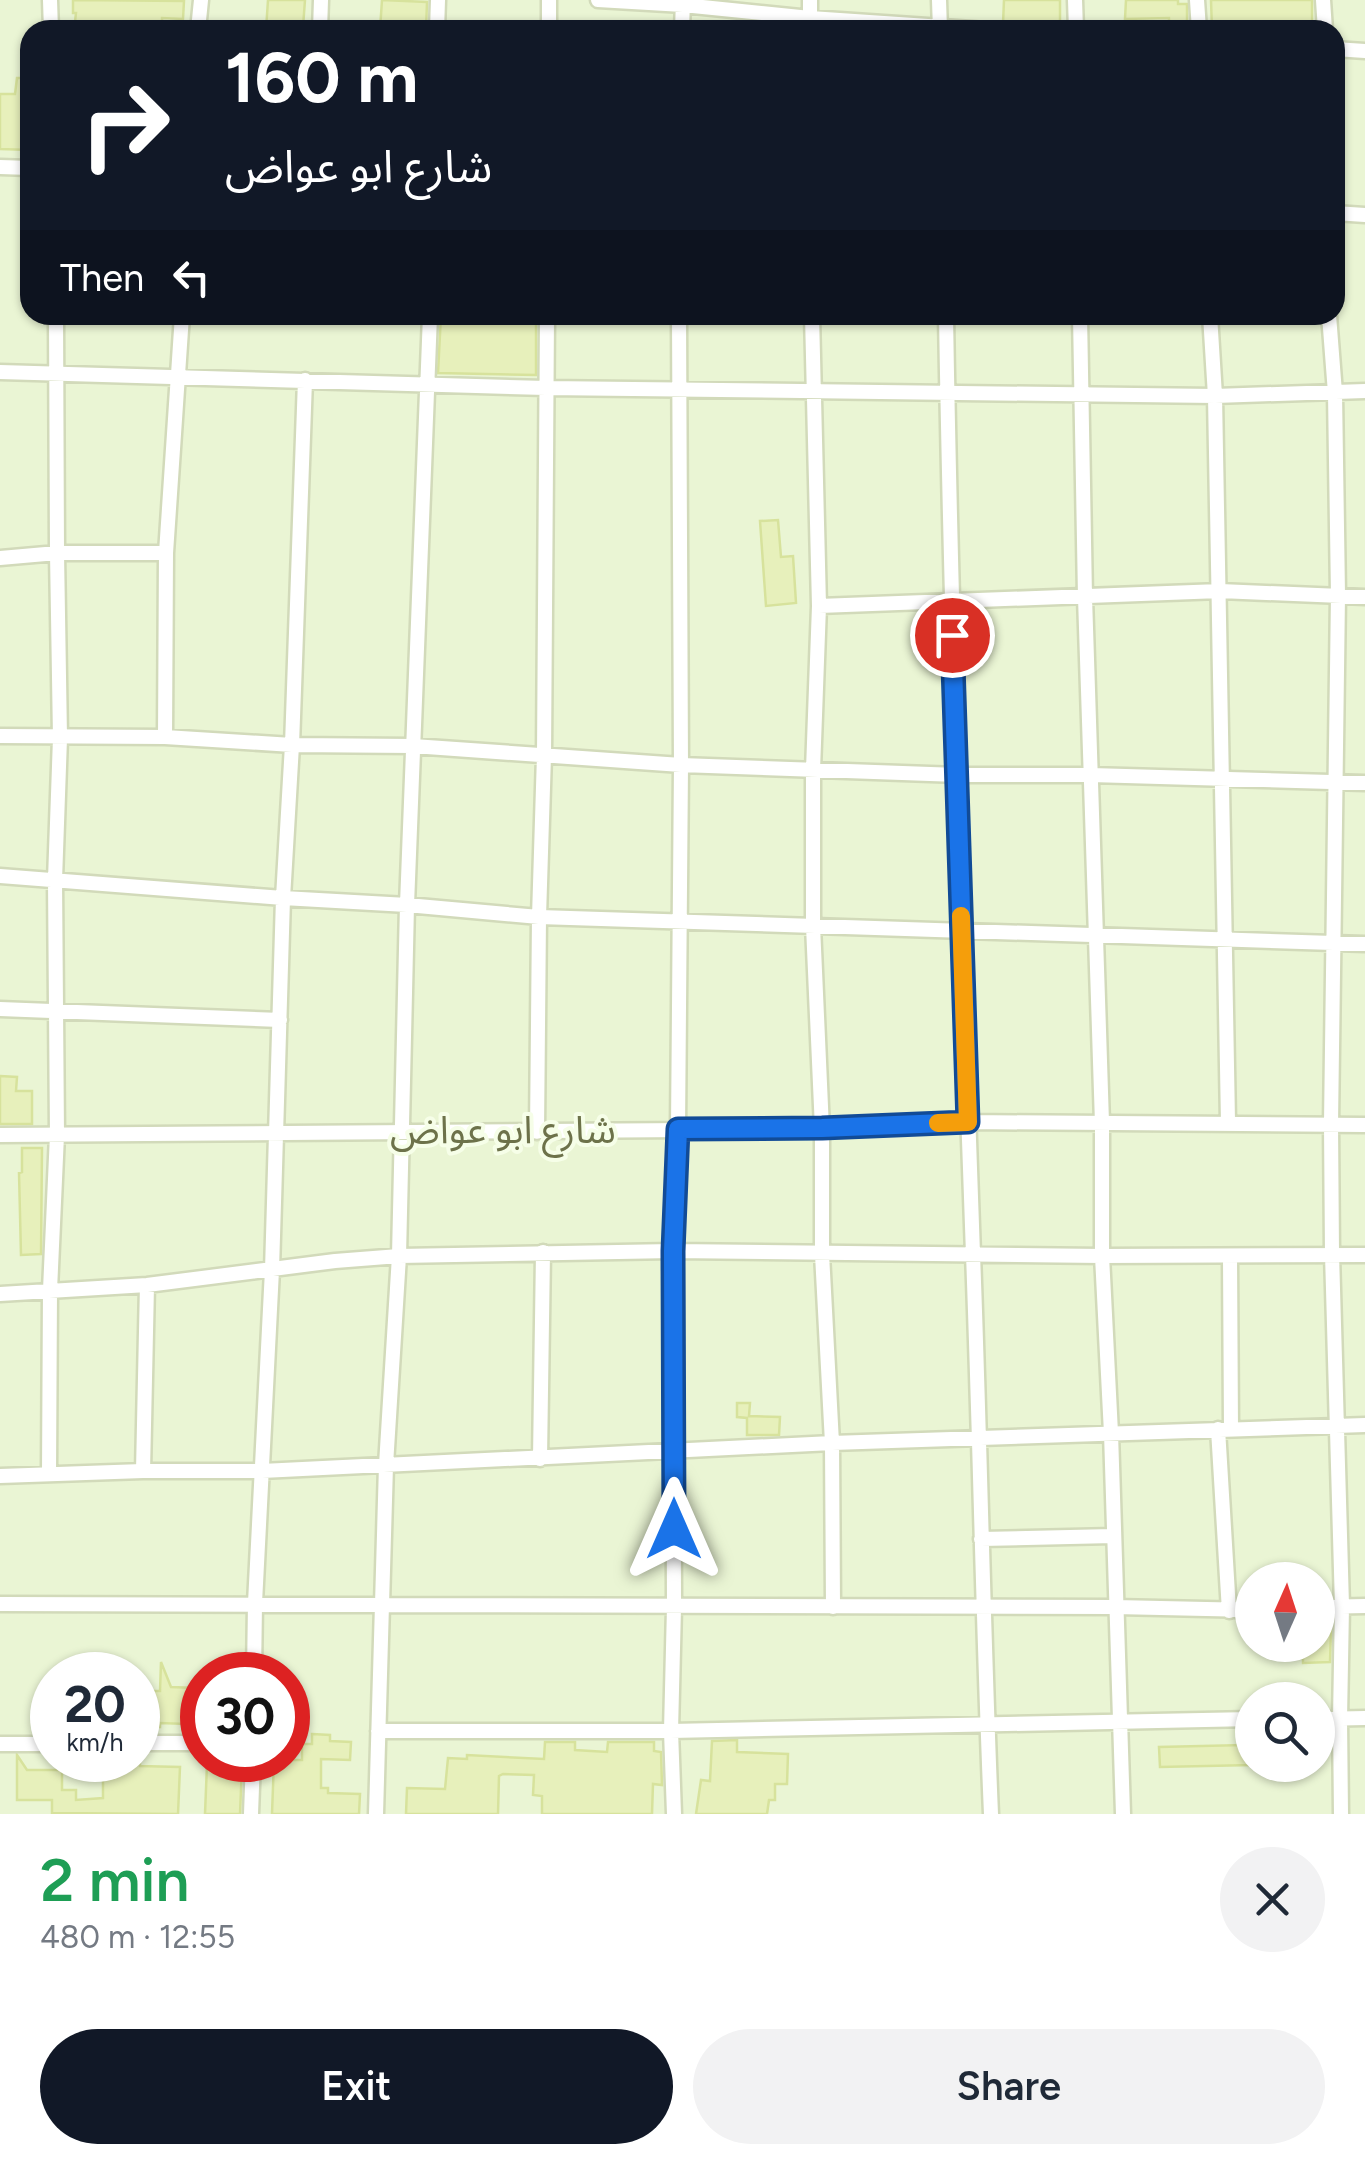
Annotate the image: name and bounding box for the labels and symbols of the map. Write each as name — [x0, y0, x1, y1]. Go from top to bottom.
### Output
pin — [910, 593, 995, 678]
street label: شارع ابو عواض — [390, 1107, 616, 1158]
position arrow — [622, 1477, 726, 1581]
north arrow — [1235, 1562, 1335, 1662]
speed limit sign: 30 — [180, 1652, 310, 1782]

